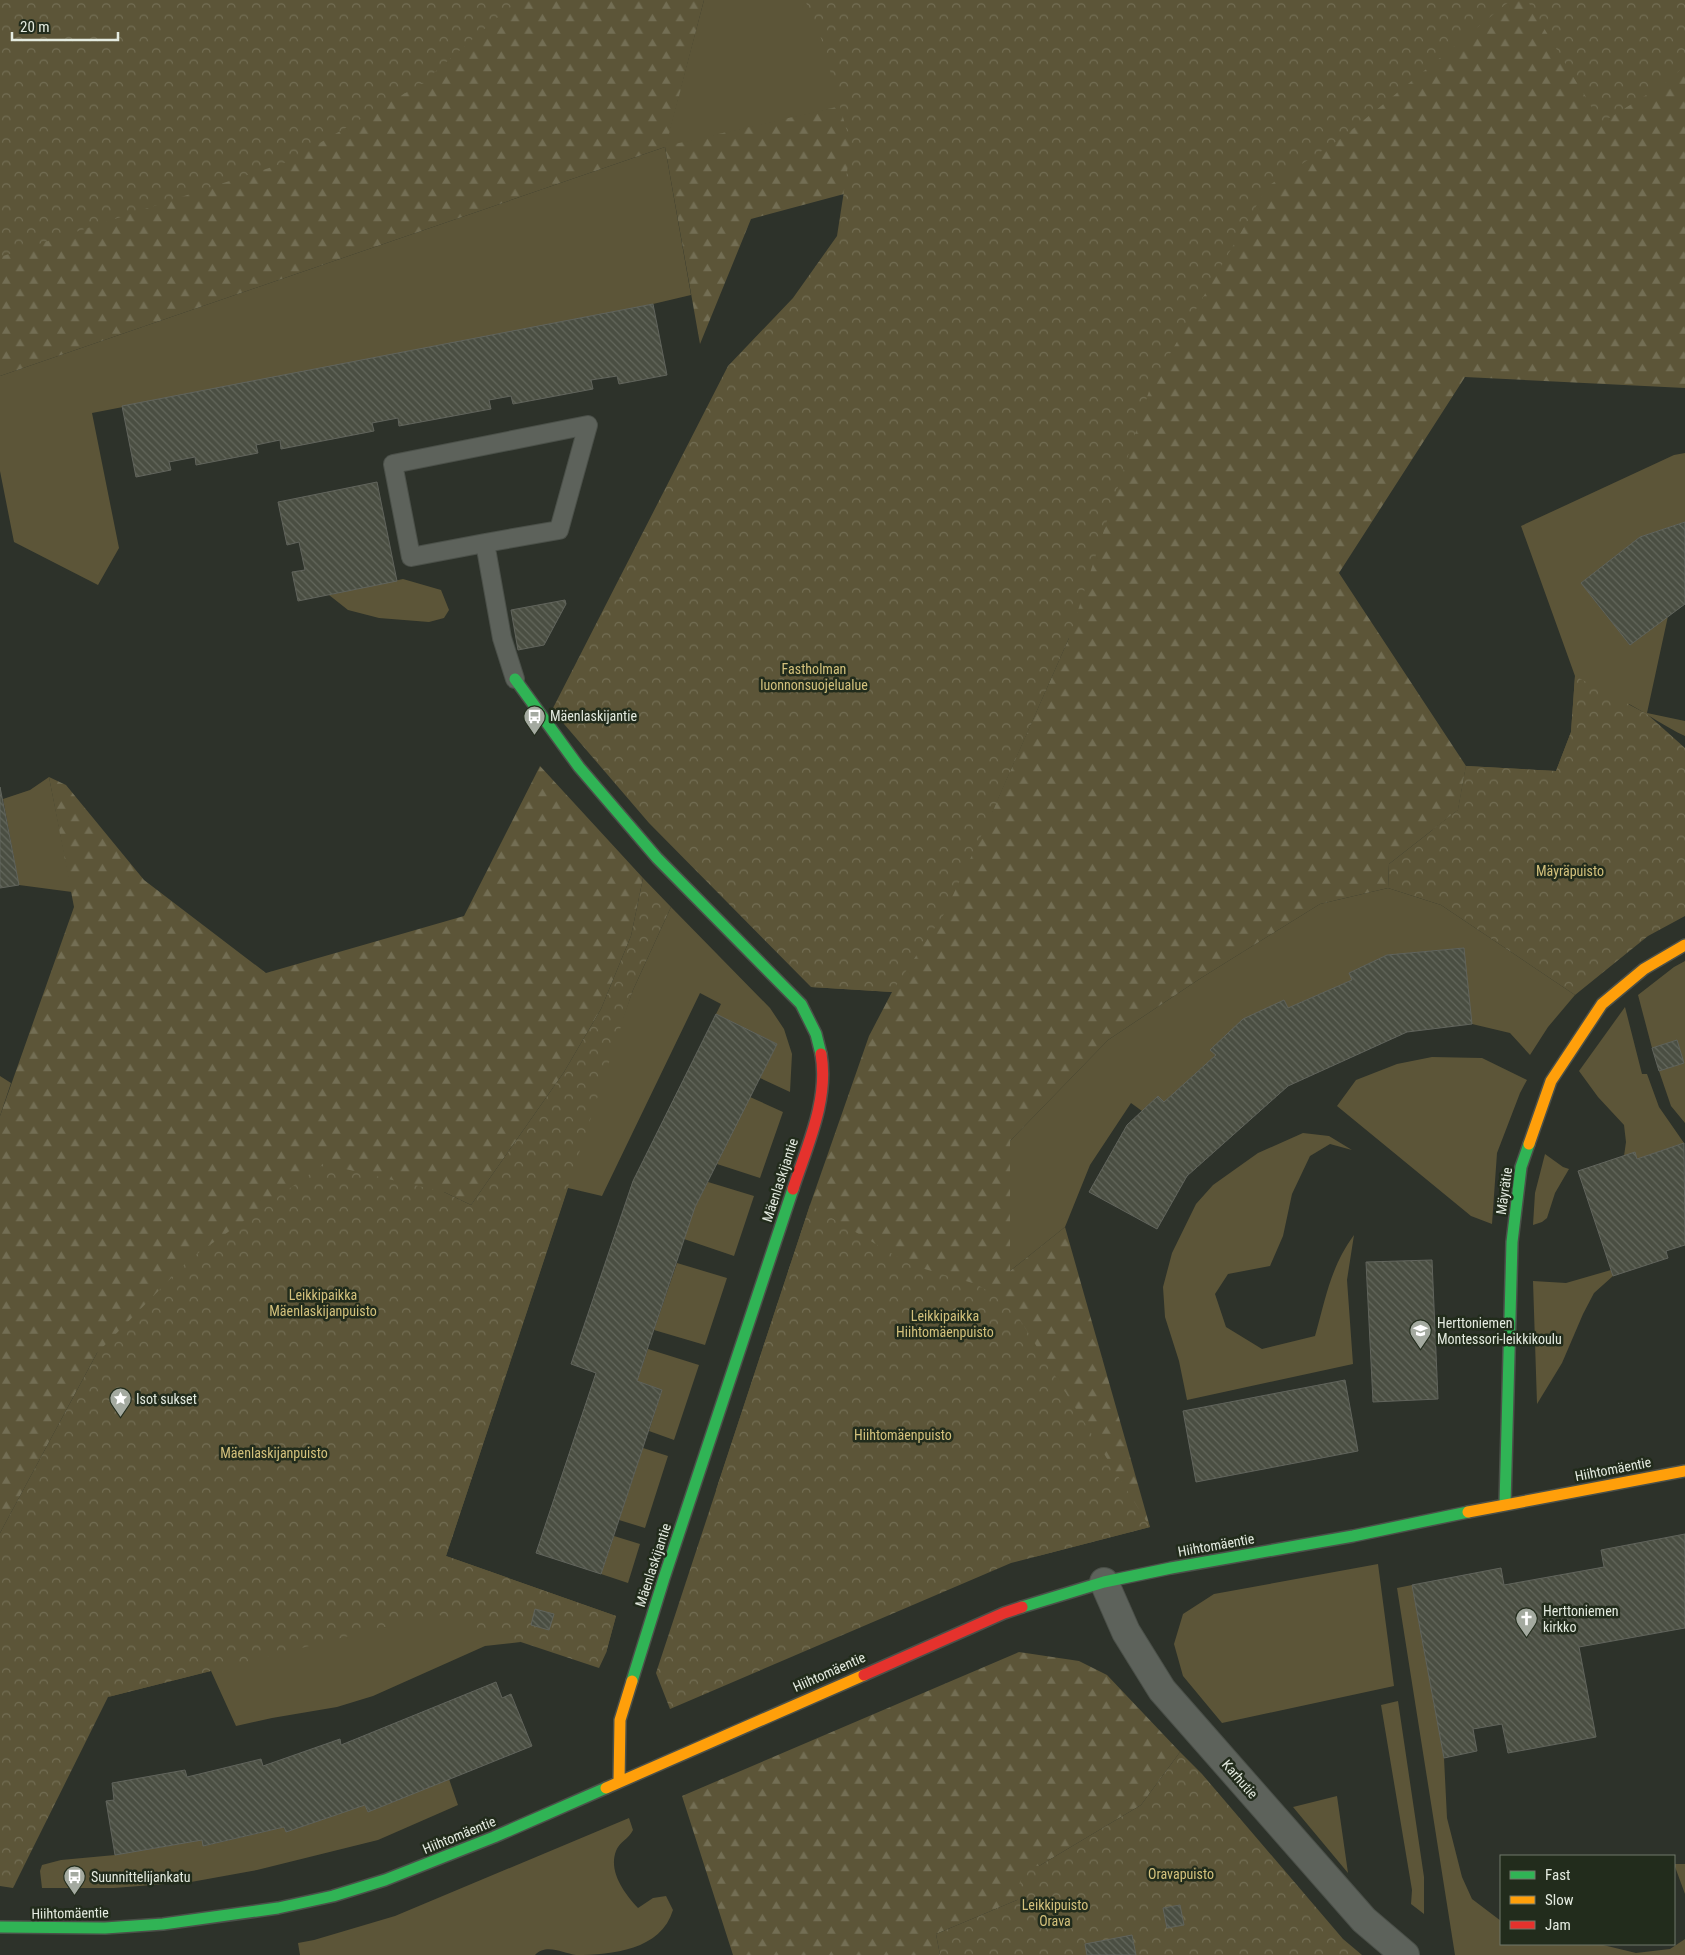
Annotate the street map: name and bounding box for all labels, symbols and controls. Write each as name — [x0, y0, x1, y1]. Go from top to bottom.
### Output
scale bar — [12, 10, 119, 42]
text: 20 m — [20, 18, 50, 36]
park label: Fastholman luonnonsuojelualue — [760, 661, 868, 693]
bus stop icon: Mäenlaskijantie — [522, 704, 546, 735]
place label: Mäenlaskijantie — [550, 708, 637, 724]
park label: Mäyräpuisto — [1536, 863, 1604, 879]
street label: Mäenlaskijantie — [759, 1136, 801, 1224]
street label: Mäyrätie — [1493, 1166, 1515, 1216]
park label: Leikkipaikka Mäenlaskijanpuisto — [269, 1287, 377, 1319]
park label: Leikkipaikka Hiihtomäenpuisto — [896, 1308, 994, 1340]
place label: Herttoniemen Montessori-leikkikoulu — [1437, 1315, 1562, 1347]
school or university icon: Herttoniemen Montessori-leikkikoulu — [1409, 1319, 1433, 1350]
place icon: Isot sukset — [108, 1387, 132, 1418]
place label: Isot sukset — [136, 1391, 197, 1407]
park label: Hiihtomäenpuisto — [854, 1427, 952, 1443]
park label: Mäenlaskijanpuisto — [220, 1445, 328, 1461]
street label: Hiihtomäentie — [1573, 1454, 1653, 1484]
street label: Mäenlaskijantie — [632, 1521, 674, 1609]
street label: Hiihtomäentie — [1176, 1530, 1256, 1560]
place label: Herttoniemen kirkko — [1543, 1603, 1618, 1635]
church icon: Herttoniemen kirkko — [1515, 1607, 1539, 1638]
street label: Hiihtomäentie — [790, 1649, 868, 1695]
street label: Karhutie — [1219, 1756, 1261, 1802]
street label: Hiihtomäentie — [420, 1813, 498, 1857]
legend — [1500, 1855, 1675, 1945]
bus stop icon: Suunnittelijankatu — [63, 1865, 87, 1896]
park label: Oravapuisto — [1148, 1866, 1214, 1882]
text: Fast — [1545, 1866, 1570, 1884]
place label: Suunnittelijankatu — [91, 1869, 190, 1885]
text: Slow — [1545, 1891, 1574, 1909]
park label: Leikkipuisto Orava — [1022, 1897, 1088, 1929]
street label: Hiihtomäentie — [31, 1904, 109, 1922]
text: Jam — [1545, 1916, 1571, 1934]

